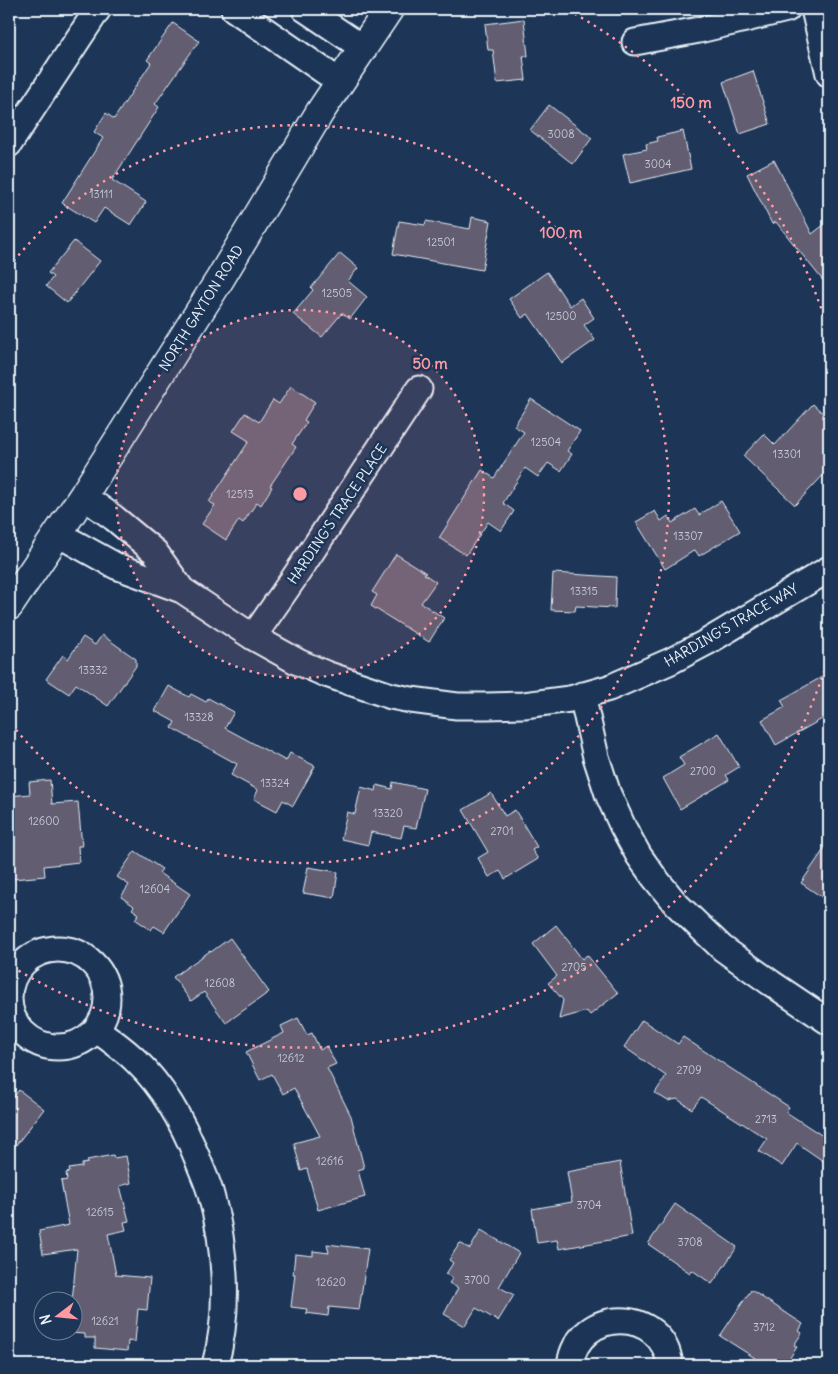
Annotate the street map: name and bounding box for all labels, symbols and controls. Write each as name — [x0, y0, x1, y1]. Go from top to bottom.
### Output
text: 150 m — [670, 93, 712, 112]
house number: 3008 — [547, 127, 575, 141]
house number: 3004 — [644, 157, 672, 171]
house number: 13111 — [89, 187, 113, 201]
text: 100 m — [540, 223, 582, 242]
house number: 12501 — [427, 235, 455, 249]
street label: NORTH GAYTON ROAD — [155, 242, 247, 374]
house number: 12505 — [322, 286, 352, 300]
house number: 12500 — [545, 309, 577, 323]
text: 50 m — [412, 354, 448, 373]
house number: 12504 — [531, 435, 561, 449]
street label: HARDING'S TRACE PLACE — [283, 440, 391, 588]
house number: 13301 — [773, 447, 801, 461]
centre of rings — [291, 485, 309, 503]
house number: 12513 — [226, 487, 254, 501]
house number: 13307 — [673, 529, 703, 543]
street label: HARDING'S TRACE WAY — [661, 579, 801, 671]
house number: 13315 — [570, 584, 598, 598]
house number: 13332 — [78, 663, 108, 677]
house number: 13328 — [184, 710, 214, 724]
house number: 2700 — [690, 764, 716, 778]
house number: 13324 — [260, 776, 290, 790]
house number: 13320 — [373, 806, 403, 820]
house number: 12600 — [28, 814, 60, 828]
house number: 2701 — [490, 824, 514, 838]
house number: 12604 — [140, 882, 170, 896]
house number: 2705 — [562, 960, 586, 974]
house number: 12608 — [205, 976, 235, 990]
house number: 12612 — [277, 1051, 305, 1065]
house number: 2709 — [677, 1063, 701, 1077]
house number: 2713 — [755, 1112, 777, 1126]
house number: 12616 — [316, 1154, 344, 1168]
house number: 3704 — [576, 1198, 602, 1212]
house number: 12615 — [86, 1205, 114, 1219]
house number: 3708 — [677, 1235, 703, 1249]
house number: 3700 — [464, 1273, 490, 1287]
house number: 12620 — [316, 1275, 346, 1289]
north arrow — [32, 1292, 82, 1342]
text: N — [36, 1312, 55, 1327]
house number: 12621 — [91, 1314, 119, 1328]
house number: 3712 — [753, 1320, 775, 1334]

